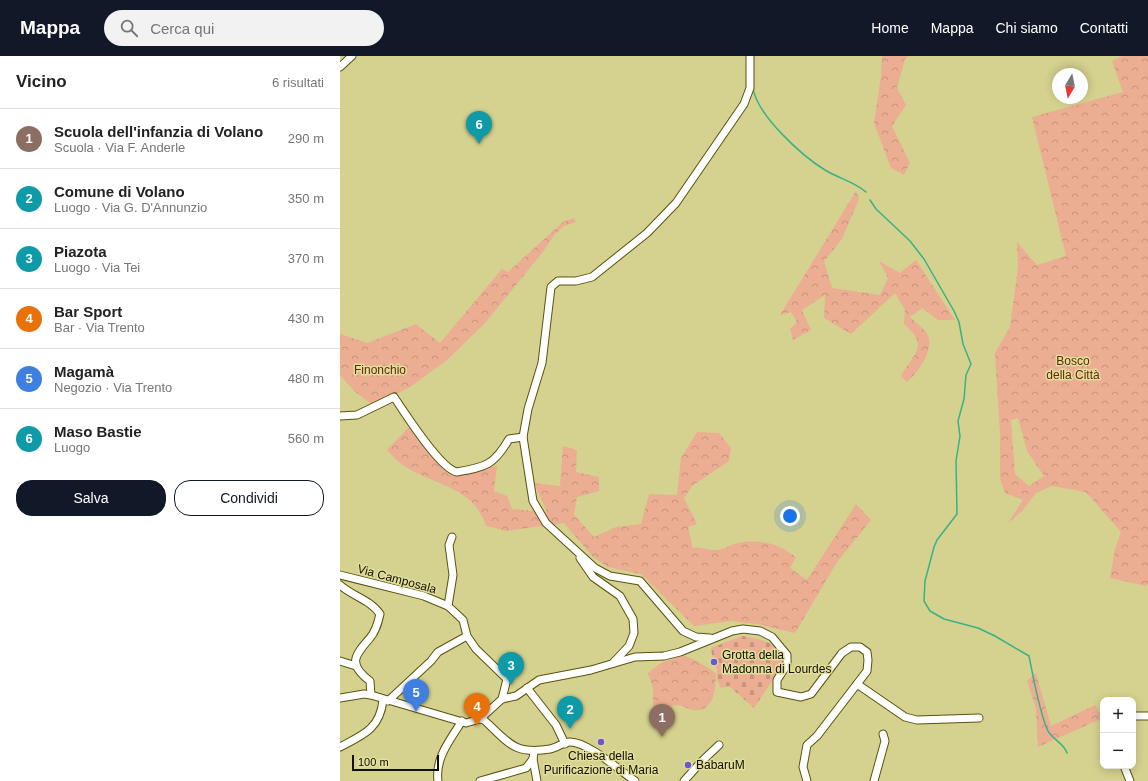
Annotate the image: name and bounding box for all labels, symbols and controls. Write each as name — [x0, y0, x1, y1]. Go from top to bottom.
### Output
search box — [104, 10, 384, 46]
text: Mappa — [20, 17, 80, 38]
icon: search — [118, 17, 140, 39]
text: Cerca qui — [150, 20, 214, 37]
text: Home — [871, 20, 909, 36]
text: Mappa — [931, 20, 974, 36]
text: Chi siamo — [996, 20, 1058, 36]
text: Contatti — [1080, 20, 1128, 36]
north arrow — [1052, 68, 1088, 104]
text: Vicino — [16, 72, 67, 91]
text: 6 risultati — [272, 75, 324, 90]
pin: 6 — [466, 111, 492, 144]
text: Scuola dell'infanzia di Volano — [54, 123, 263, 140]
text: 1 — [25, 131, 33, 146]
text: 290 m — [288, 131, 324, 146]
text: Scuola · Via F. Anderle — [54, 140, 185, 155]
text: Comune di Volano — [54, 183, 185, 200]
text: 2 — [25, 191, 33, 206]
text: 350 m — [288, 191, 324, 206]
text: Luogo · Via G. D'Annunzio — [54, 200, 207, 215]
text: Piazota — [54, 243, 107, 260]
text: 3 — [25, 251, 33, 266]
text: 370 m — [288, 251, 324, 266]
text: Luogo · Via Tei — [54, 260, 140, 275]
text: Bar Sport — [54, 303, 122, 320]
text: 4 — [25, 311, 33, 326]
text: 430 m — [288, 311, 324, 326]
text: Bar · Via Trento — [54, 320, 145, 335]
park label: Bosco della Città — [1046, 354, 1100, 382]
text: Magamà — [54, 363, 114, 380]
park label: Finonchio — [354, 363, 406, 377]
text: 5 — [25, 371, 33, 386]
text: 480 m — [288, 371, 324, 386]
text: Negozio · Via Trento — [54, 380, 172, 395]
text: Maso Bastie — [54, 423, 142, 440]
text: 6 — [25, 431, 33, 446]
text: 560 m — [288, 431, 324, 446]
text: Luogo — [54, 440, 90, 455]
button: Salva — [16, 480, 166, 516]
button: Condividi — [174, 480, 324, 516]
your location — [780, 506, 800, 526]
street label: Via Camposala — [356, 562, 438, 596]
place label: Grotta della Madonna di Lourdes — [722, 648, 831, 676]
pin: 3 — [498, 652, 524, 685]
marker: Grotta della Madonna di Lourdes — [709, 657, 719, 667]
pin: 5 — [403, 679, 429, 712]
pin: 4 — [464, 693, 490, 726]
pin: 2 — [557, 696, 583, 729]
map controls — [1100, 697, 1136, 769]
button: + — [1100, 697, 1136, 733]
pin: 1 — [649, 704, 675, 737]
button: − — [1100, 733, 1136, 769]
marker: Chiesa della Purificazione di Maria — [596, 737, 606, 747]
place label: Chiesa della Purificazione di Maria — [544, 749, 659, 777]
scale bar — [352, 753, 439, 772]
text: 100 m — [358, 756, 389, 768]
place label: BabaruM — [696, 758, 745, 772]
marker: BabaruM — [683, 760, 693, 770]

